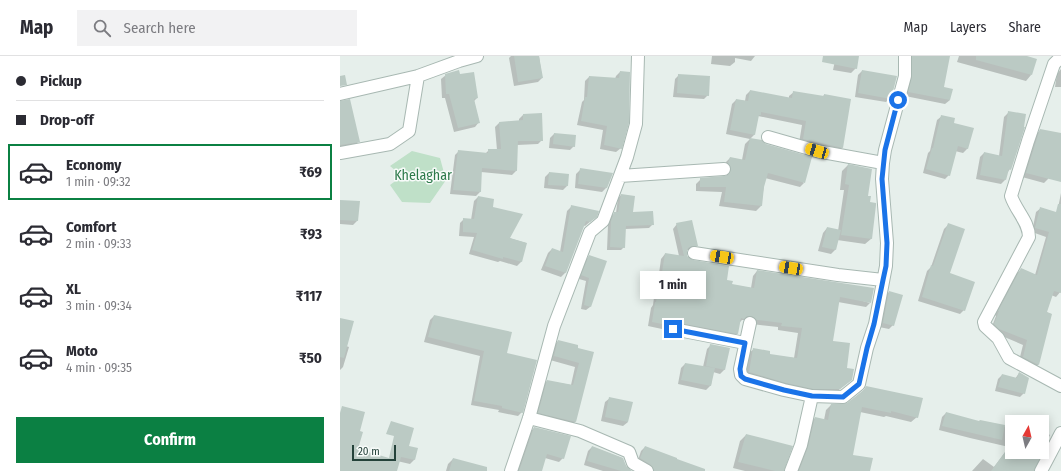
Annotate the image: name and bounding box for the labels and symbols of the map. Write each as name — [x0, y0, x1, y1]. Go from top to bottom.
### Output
route start — [889, 91, 907, 109]
car — [804, 142, 830, 160]
park label: Khelaghar — [394, 167, 452, 184]
car — [709, 249, 735, 265]
car — [778, 260, 804, 276]
callout: 1 min — [640, 271, 706, 299]
route end — [664, 320, 682, 338]
north arrow — [1005, 415, 1049, 459]
scale bar — [352, 443, 396, 462]

